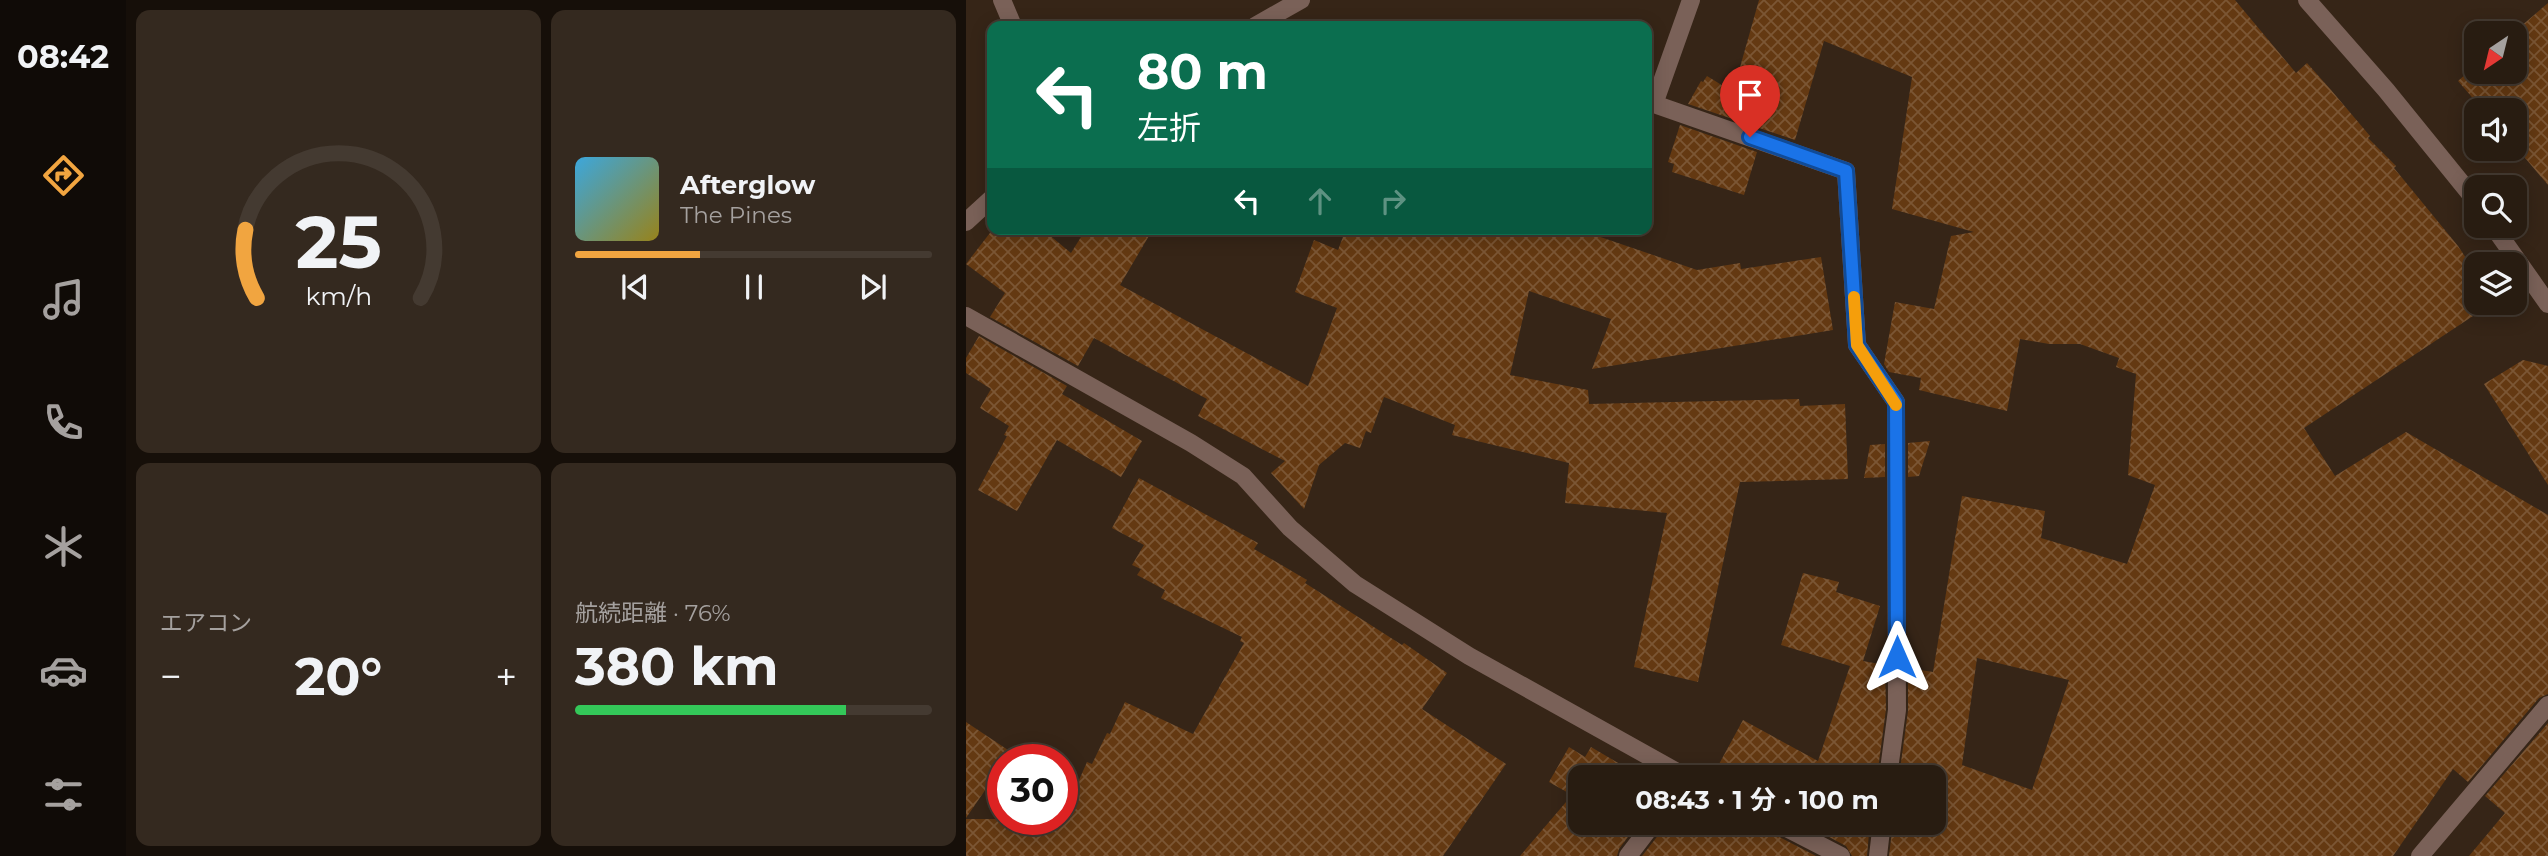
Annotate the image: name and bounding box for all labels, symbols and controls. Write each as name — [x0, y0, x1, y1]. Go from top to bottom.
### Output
north arrow — [2464, 21, 2527, 84]
map controls — [2464, 21, 2527, 315]
text: 08:42 — [17, 37, 109, 76]
text: 80 m — [1137, 42, 1268, 101]
icon: left — [1022, 49, 1113, 140]
pin — [1720, 65, 1780, 137]
icon: arrive — [1731, 76, 1769, 114]
button: sound — [2464, 98, 2527, 161]
text: 左折 — [1137, 108, 1201, 147]
icon: directions — [39, 151, 88, 200]
text: Afterglow — [680, 169, 815, 201]
button: search — [2464, 175, 2527, 238]
icon: left — [1228, 182, 1266, 220]
icon: ahead — [1301, 182, 1339, 220]
icon: right — [1374, 182, 1412, 220]
text: 25 — [295, 198, 382, 286]
text: The Pines — [680, 201, 792, 229]
button: layers — [2464, 252, 2527, 315]
icon: previous — [616, 268, 654, 306]
icon: pause — [735, 268, 773, 306]
icon: next — [854, 268, 892, 306]
icon: music — [39, 275, 88, 324]
text: km/h — [305, 281, 372, 311]
icon: phone — [39, 398, 88, 447]
icon: climate — [39, 522, 88, 571]
text: 航続距離 · 76% — [575, 599, 731, 627]
text: エアコン — [160, 609, 252, 637]
position arrow — [1860, 620, 1934, 694]
text: 380 km — [575, 635, 779, 698]
text: 20° — [295, 645, 382, 708]
icon: car — [39, 646, 88, 695]
text: − — [160, 653, 182, 700]
text: + — [495, 653, 517, 700]
speed limit sign: 30 — [987, 744, 1078, 835]
icon: filters — [39, 770, 88, 819]
text: 08:43 · 1 分 · 100 m — [1635, 784, 1879, 816]

